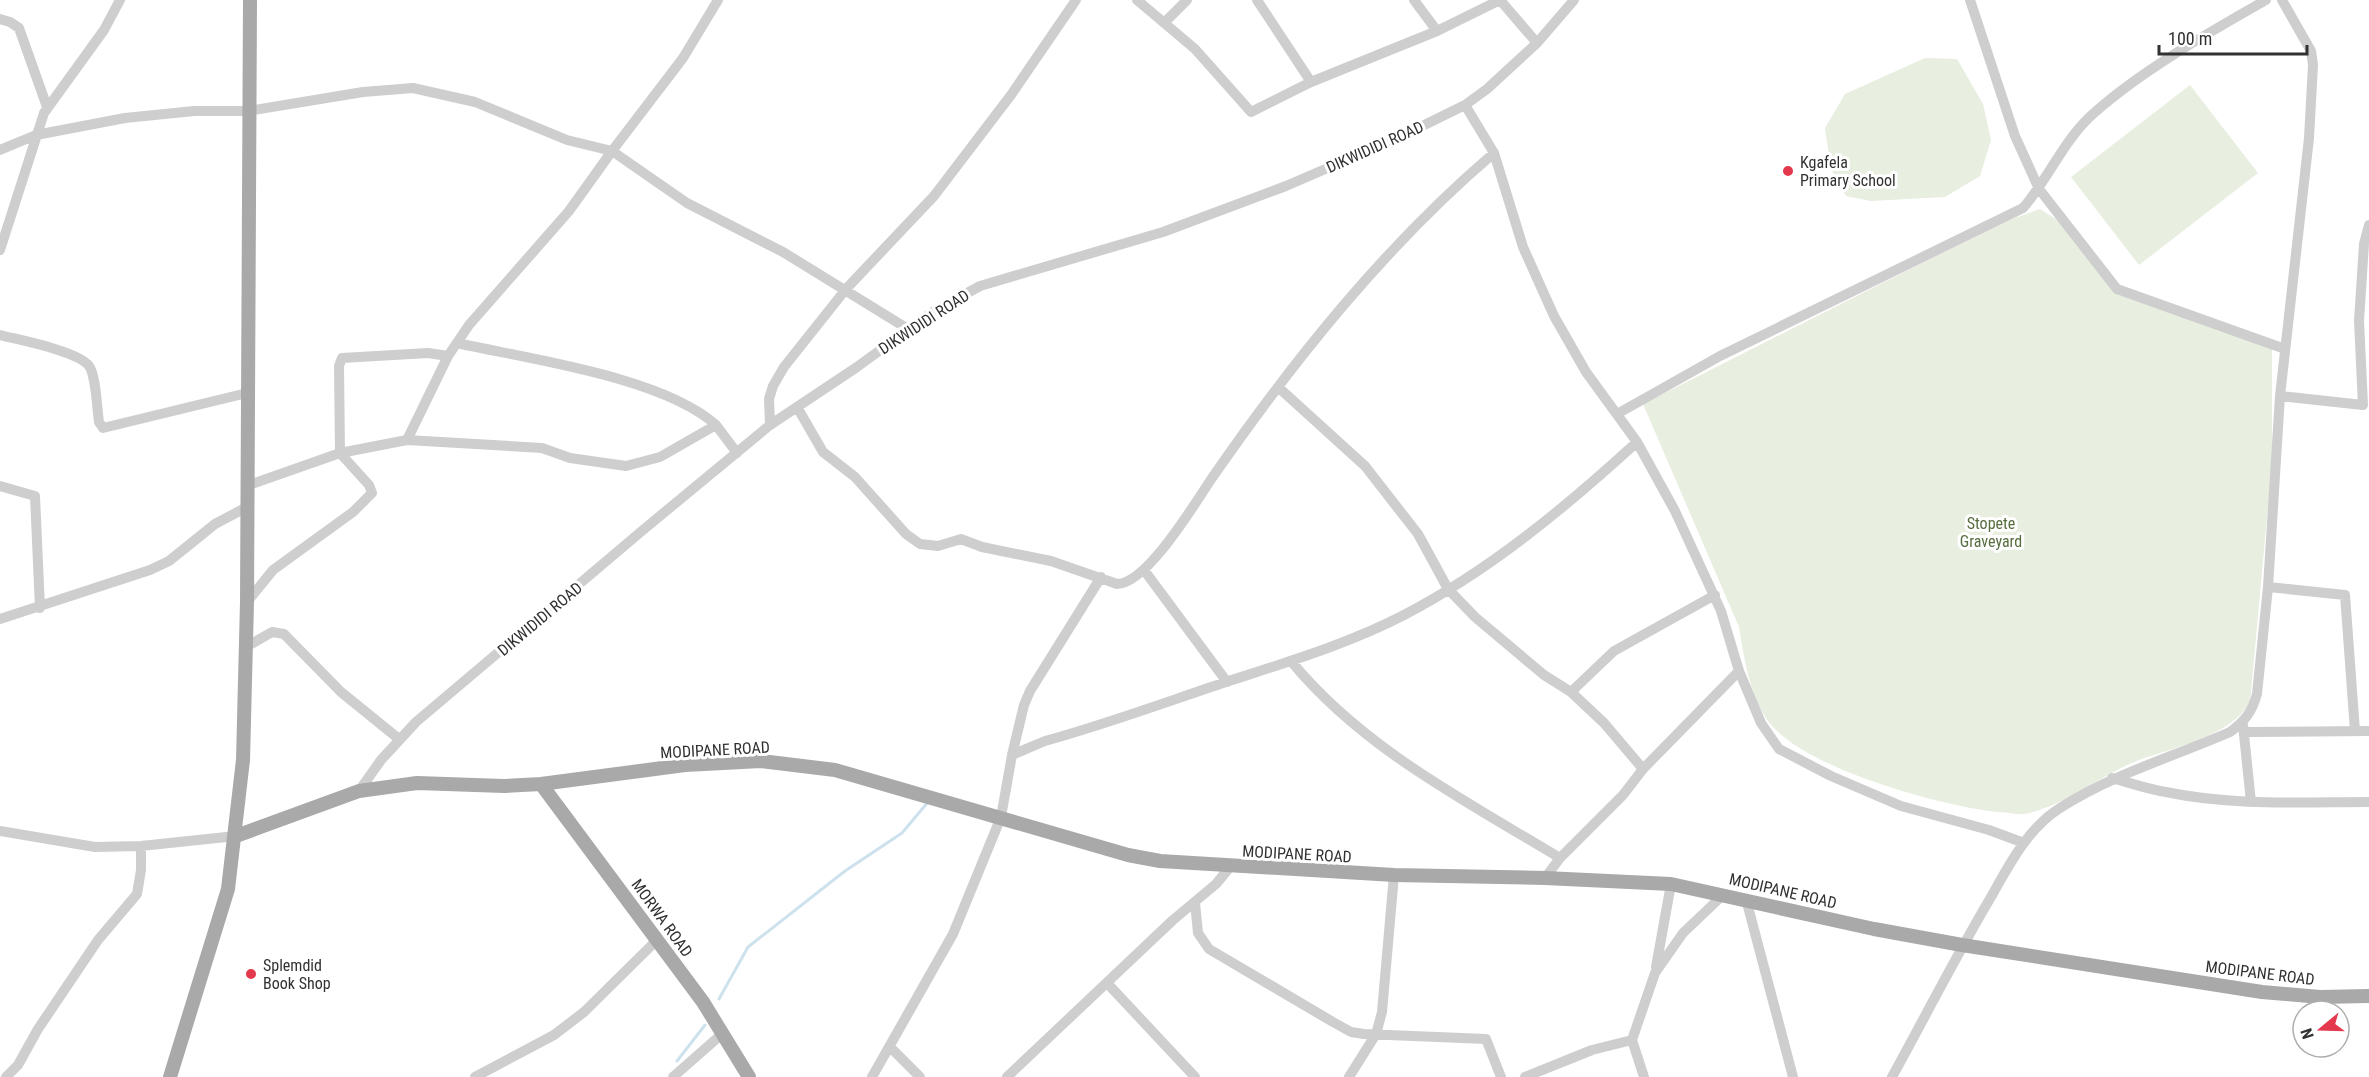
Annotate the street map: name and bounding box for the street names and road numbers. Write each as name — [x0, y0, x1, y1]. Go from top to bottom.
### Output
street label: DIKWIDIDI ROAD — [1323, 117, 1427, 177]
street label: DIKWIDIDI ROAD — [875, 286, 973, 358]
street label: DIKWIDIDI ROAD — [494, 578, 586, 660]
street label: MODIPANE ROAD — [660, 738, 770, 762]
street label: MODIPANE ROAD — [1242, 842, 1352, 866]
street label: MODIPANE ROAD — [1727, 869, 1839, 913]
street label: MORWA ROAD — [627, 876, 697, 960]
street label: MODIPANE ROAD — [2204, 957, 2316, 989]

